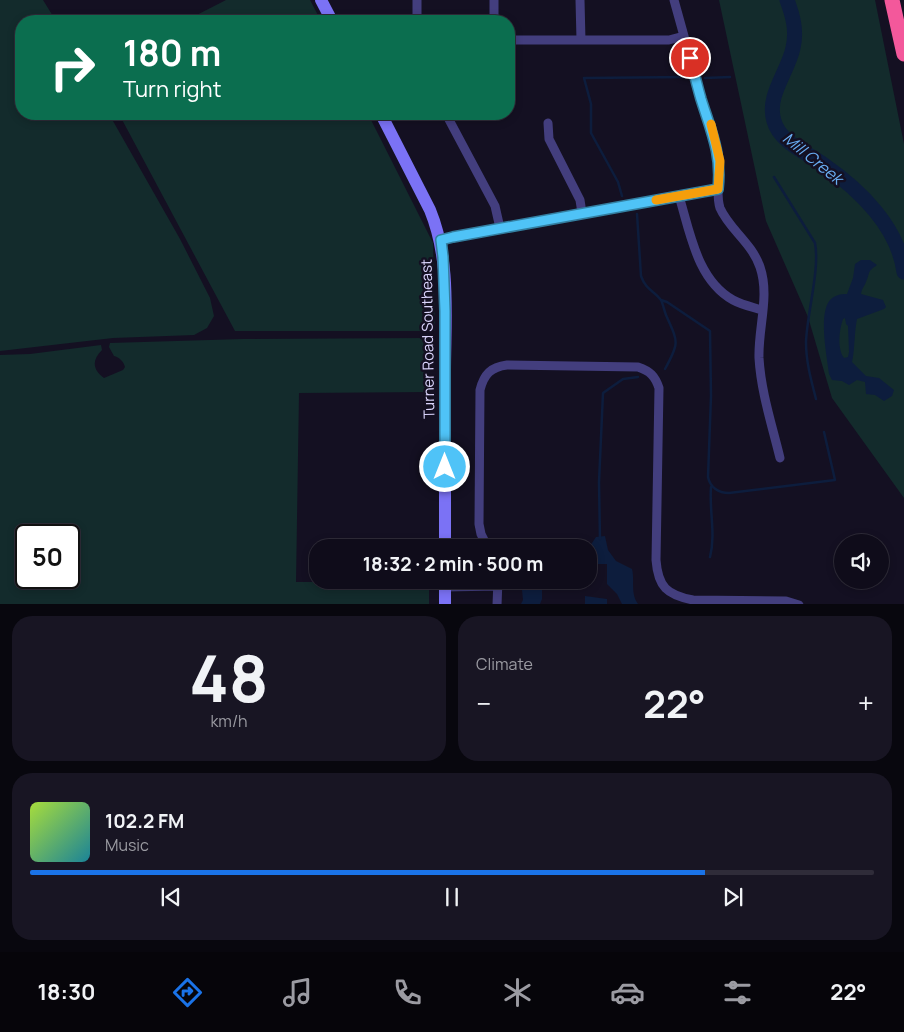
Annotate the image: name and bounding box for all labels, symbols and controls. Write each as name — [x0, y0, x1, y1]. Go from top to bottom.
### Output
text: 180 m — [123, 29, 221, 77]
icon: right — [40, 35, 105, 100]
pin — [669, 37, 711, 79]
icon: arrive — [676, 44, 704, 72]
text: Turn right — [123, 74, 221, 104]
water label: Mill Creek — [778, 127, 849, 190]
street label: Turner Road Southeast — [416, 259, 439, 419]
position arrow — [418, 440, 470, 492]
speed limit sign: 50 — [15, 524, 80, 589]
map controls — [834, 534, 889, 589]
button: sound — [834, 534, 889, 589]
text: 18:32 · 2 min · 500 m — [363, 551, 543, 577]
text: 48 — [189, 633, 269, 722]
text: Climate — [476, 653, 533, 675]
text: 22° — [643, 677, 706, 729]
text: − — [476, 684, 491, 722]
text: + — [858, 684, 874, 722]
text: km/h — [210, 710, 248, 732]
text: 102.2 FM — [105, 808, 184, 834]
text: Music — [105, 834, 149, 856]
icon: previous — [157, 883, 185, 911]
icon: pause — [438, 883, 466, 911]
icon: next — [719, 883, 747, 911]
icon: directions — [170, 975, 205, 1010]
icon: music — [280, 975, 315, 1010]
icon: phone — [390, 975, 425, 1010]
icon: climate — [500, 975, 535, 1010]
icon: car — [610, 975, 645, 1010]
icon: filters — [720, 975, 755, 1010]
text: 18:30 — [37, 977, 95, 1007]
text: 22° — [830, 977, 866, 1007]

